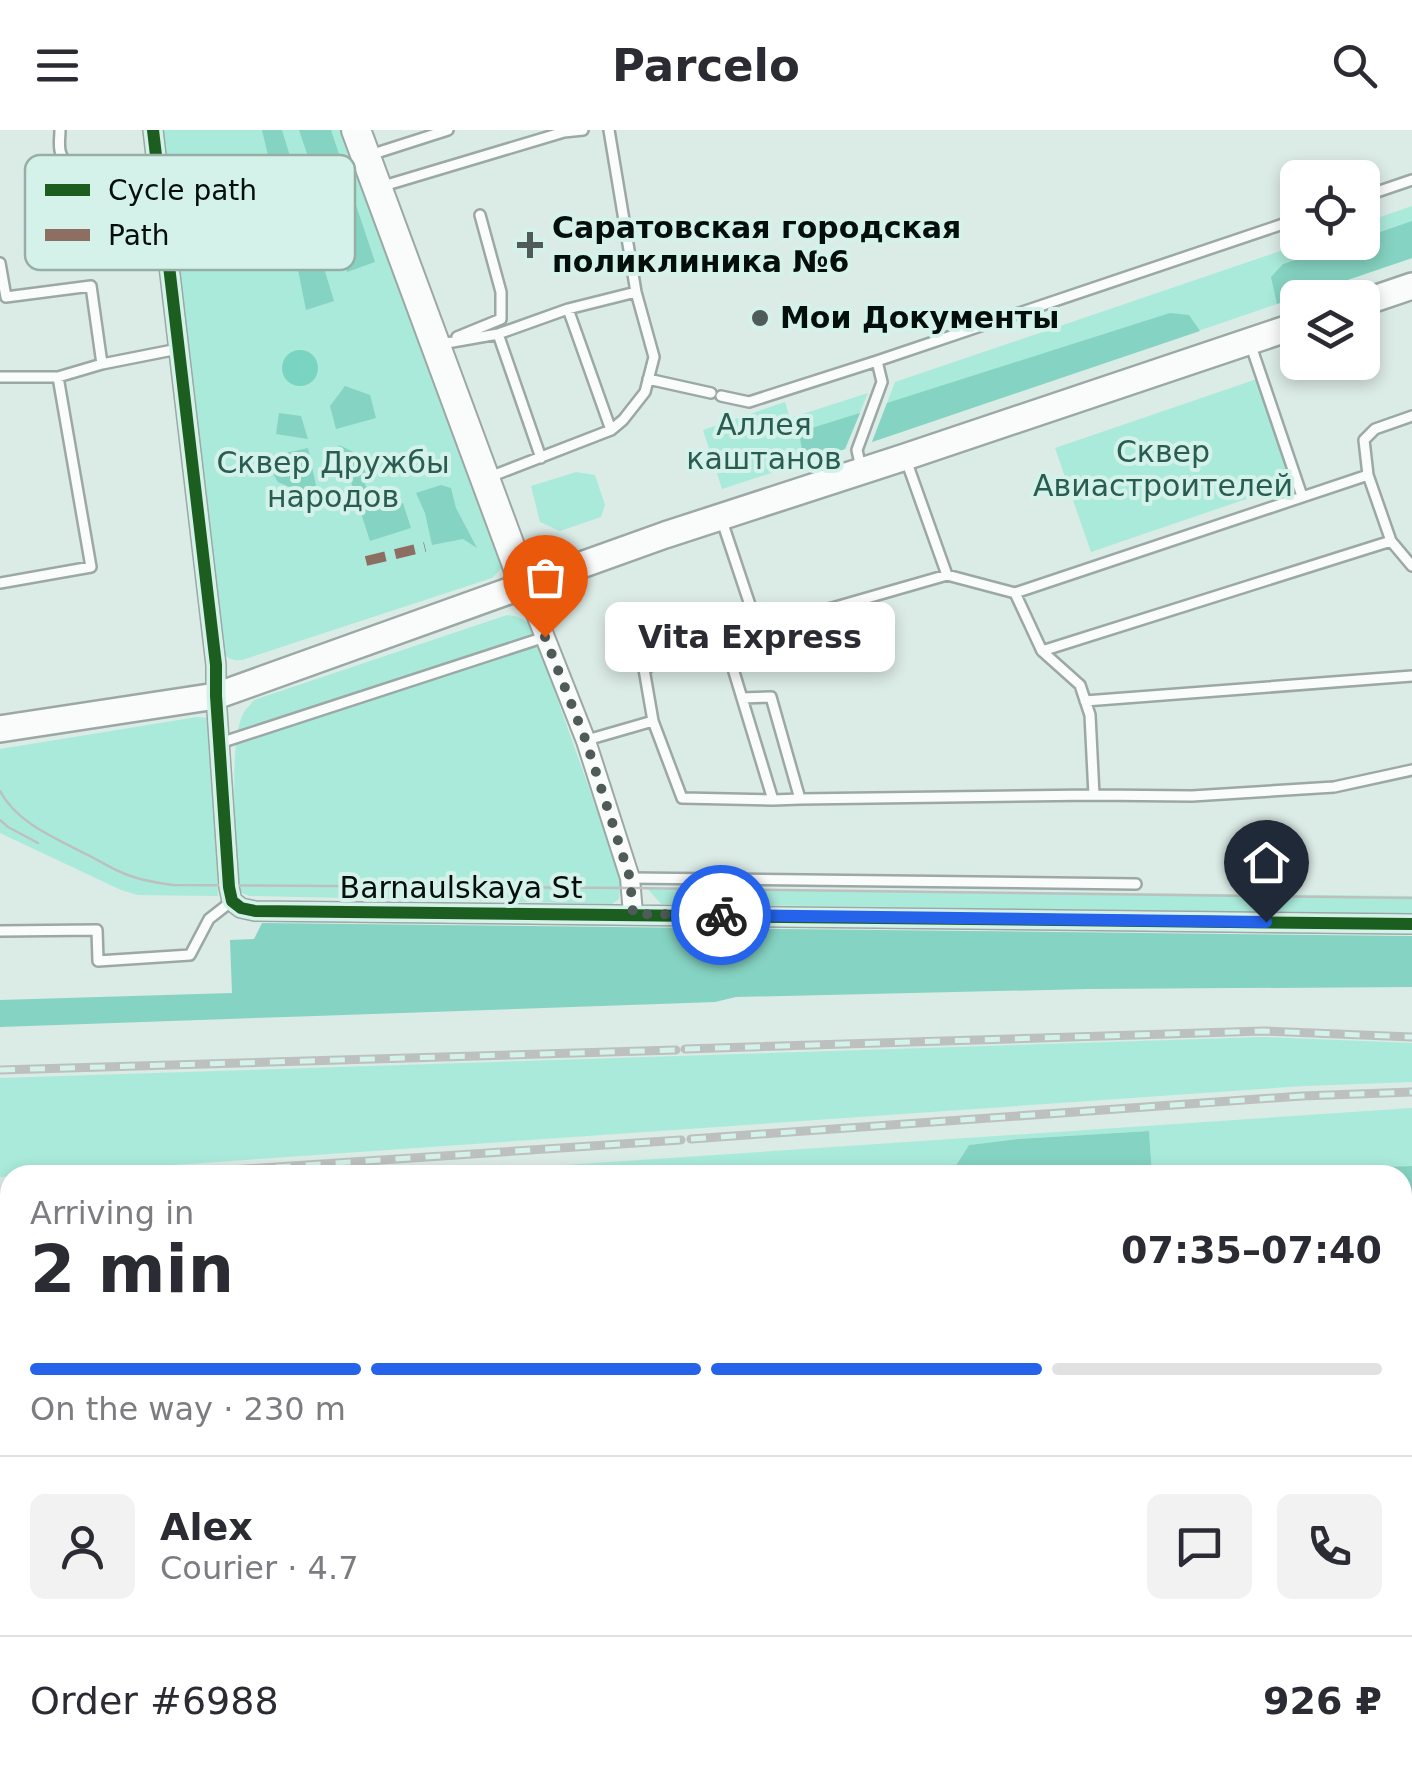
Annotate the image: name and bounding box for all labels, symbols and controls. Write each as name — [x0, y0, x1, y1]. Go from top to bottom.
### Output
icon: menu — [30, 38, 85, 93]
icon: search — [1327, 38, 1382, 93]
text: Parcelo — [612, 39, 800, 92]
legend — [25, 155, 355, 270]
map controls — [1280, 160, 1380, 380]
button: locate — [1280, 160, 1380, 260]
text: Cycle path — [108, 174, 257, 207]
place label: Саратовская городская поликлиника №6 — [552, 210, 961, 279]
text: Path — [108, 219, 170, 252]
marker: Саратовская городская поликлиника №6 — [517, 232, 543, 258]
button: layers — [1280, 280, 1380, 380]
place label: Мои Документы — [780, 300, 1059, 335]
marker: Мои Документы — [749, 307, 771, 329]
park label: Аллея каштанов — [686, 407, 842, 476]
park label: Сквер Авиастроителей — [1033, 434, 1293, 503]
park label: Сквер Дружбы народов — [216, 445, 450, 514]
pin — [503, 535, 588, 638]
icon: bag — [518, 550, 573, 605]
callout: Vita Express — [605, 602, 895, 672]
text: Vita Express — [638, 618, 862, 656]
pin — [1224, 820, 1309, 923]
icon: home — [1239, 835, 1294, 890]
courier — [671, 865, 771, 965]
street label: Barnaulskaya St — [340, 870, 583, 905]
icon: bike — [694, 888, 749, 943]
text: Arriving in — [30, 1194, 194, 1232]
text: 07:35–07:40 — [1121, 1228, 1382, 1272]
text: 2 min — [30, 1232, 234, 1307]
text: On the way · 230 m — [30, 1390, 346, 1428]
button: person — [30, 1494, 135, 1599]
button: chat — [1147, 1494, 1252, 1599]
button: phone — [1277, 1494, 1382, 1599]
text: Alex — [160, 1505, 253, 1549]
text: Courier · 4.7 — [160, 1549, 359, 1587]
text: Order #6988 — [30, 1679, 279, 1723]
text: 926 ₽ — [1263, 1679, 1382, 1723]

